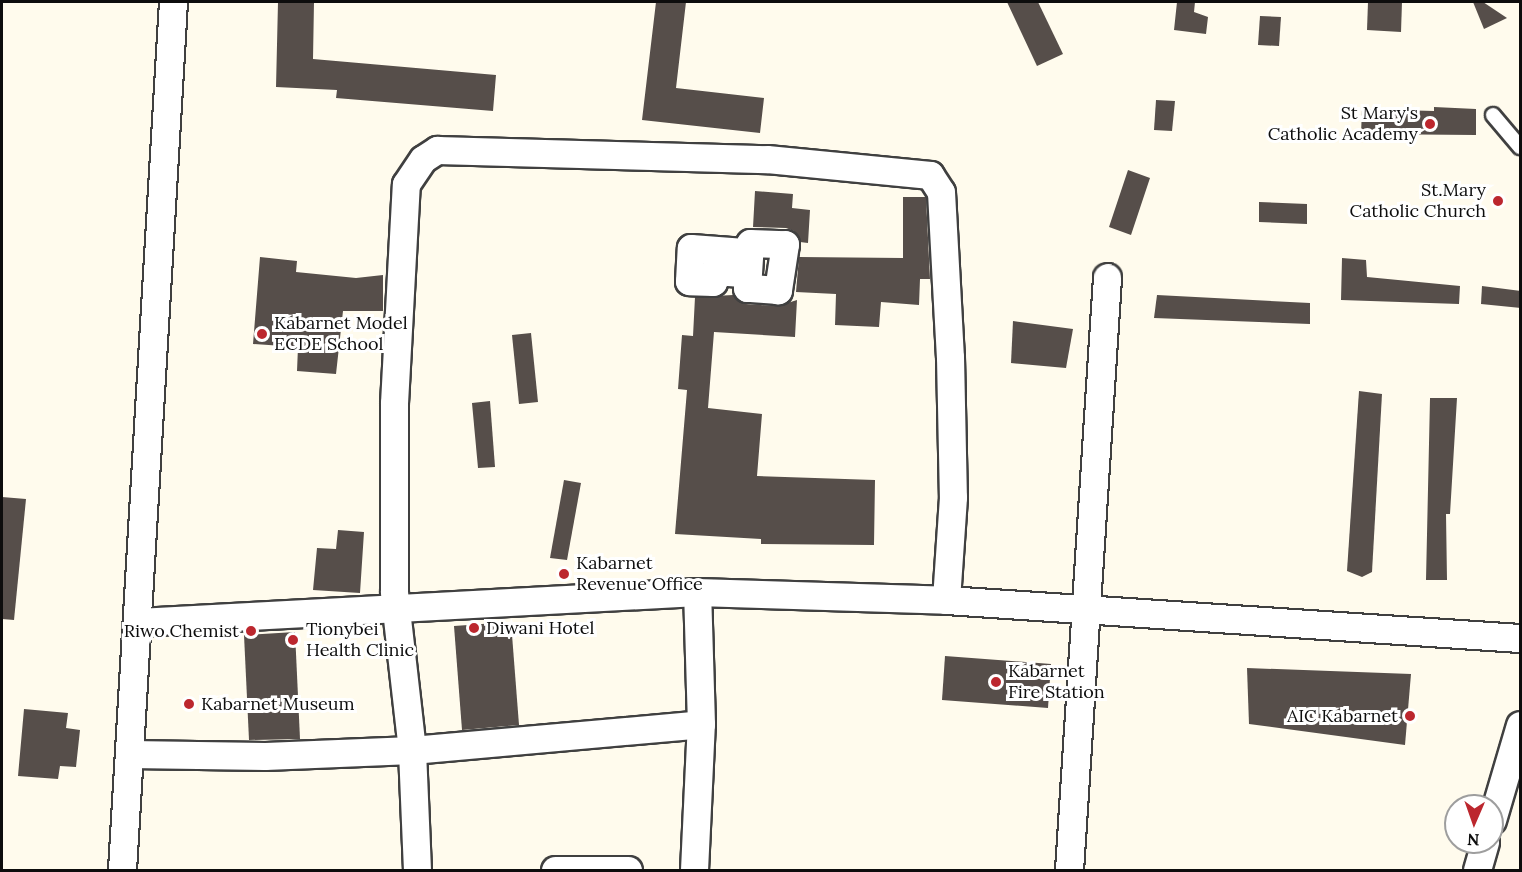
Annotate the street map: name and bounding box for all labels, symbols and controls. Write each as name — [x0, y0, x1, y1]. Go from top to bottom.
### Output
place label: St Mary's Catholic Academy — [1268, 103, 1418, 146]
marker: St Mary's Catholic Academy — [1423, 117, 1437, 131]
place label: St.Mary Catholic Church — [1350, 180, 1486, 222]
marker: St.Mary Catholic Church — [1491, 194, 1505, 208]
place label: Kabarnet Model ECDE School — [274, 313, 408, 356]
marker: Kabarnet Model ECDE School — [255, 327, 269, 341]
place label: Kabarnet Revenue Office — [576, 553, 703, 596]
marker: Kabarnet Revenue Office — [557, 567, 571, 581]
place label: Diwani Hotel — [486, 617, 594, 639]
place label: Tionybei Health Clinic — [306, 619, 414, 662]
place label: Riwo Chemist — [124, 620, 239, 642]
marker: Diwani Hotel — [467, 621, 481, 635]
marker: Riwo Chemist — [244, 624, 258, 638]
marker: Tionybei Health Clinic — [284, 631, 302, 649]
place label: Kabarnet Fire Station — [1008, 661, 1105, 704]
marker: Kabarnet Fire Station — [989, 675, 1003, 689]
place label: Kabarnet Museum — [201, 693, 355, 715]
marker: Kabarnet Museum — [182, 697, 196, 711]
place label: AIC Kabarnet — [1287, 705, 1398, 727]
marker: AIC Kabarnet — [1403, 709, 1417, 723]
north arrow — [1444, 794, 1504, 854]
text: N — [1467, 830, 1480, 850]

